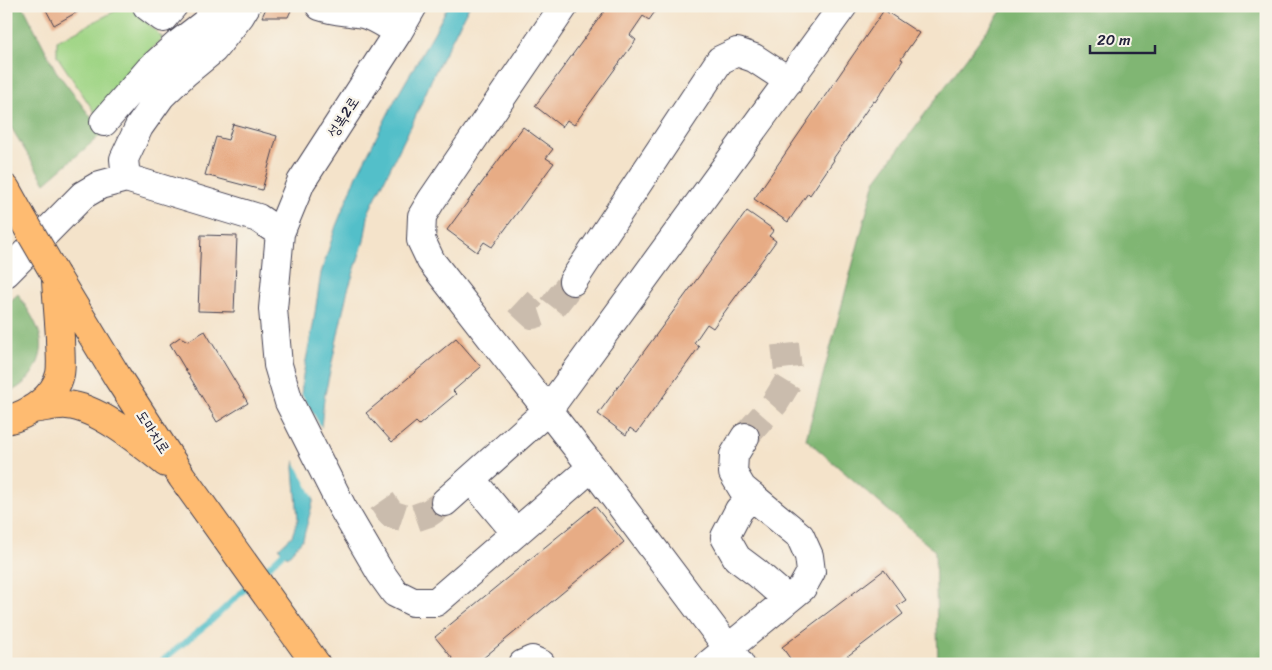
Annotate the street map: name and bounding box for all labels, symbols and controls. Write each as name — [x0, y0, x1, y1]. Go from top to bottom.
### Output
scale bar — [1090, 22, 1154, 54]
text: 20 m — [1097, 27, 1131, 53]
street label: 성복2로 — [320, 91, 366, 143]
street label: 도마치로 — [129, 405, 177, 459]

